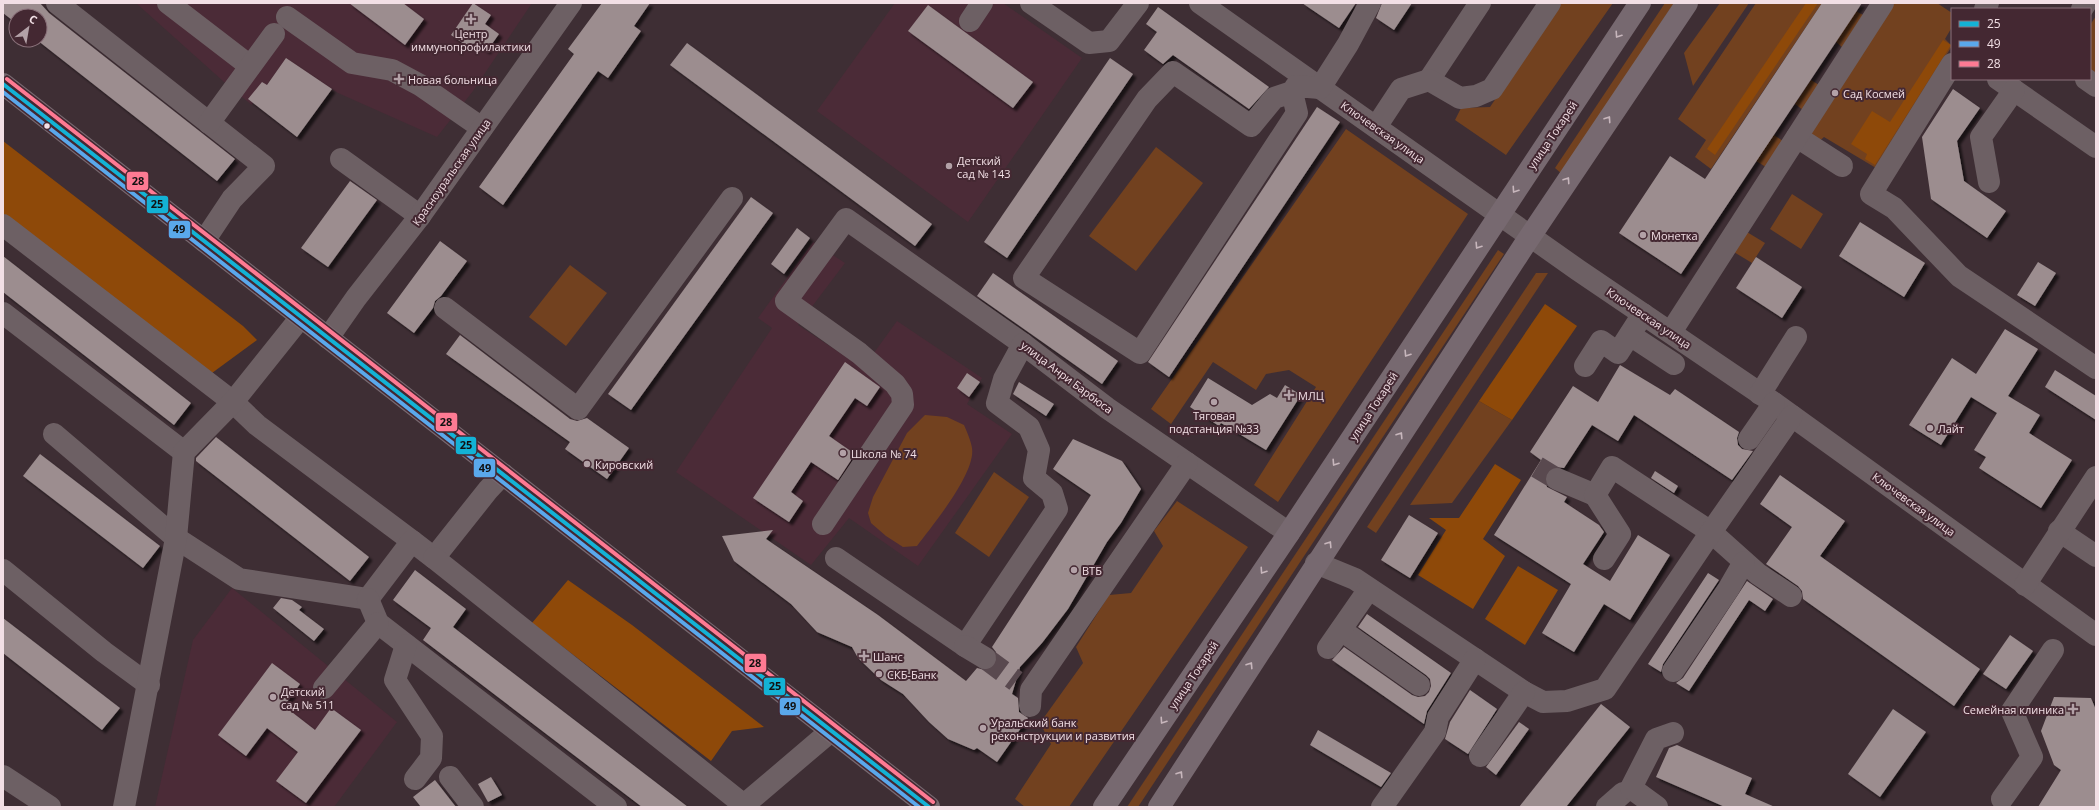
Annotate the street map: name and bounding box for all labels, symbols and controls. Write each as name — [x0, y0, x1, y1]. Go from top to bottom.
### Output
north arrow — [8, 8, 48, 48]
legend — [1951, 8, 2091, 80]
text: С — [27, 11, 40, 27]
marker: Центр иммунопрофилактики — [465, 13, 477, 25]
text: 25 — [1987, 15, 2001, 32]
place label: Центр иммунопрофилактики — [411, 26, 531, 54]
one-way arrow — [1616, 31, 1623, 38]
text: 49 — [1987, 35, 2001, 52]
text: 28 — [1987, 55, 2001, 72]
place label: Новая больница — [408, 72, 497, 87]
marker: Новая больница — [393, 73, 405, 85]
place label: Сад Космей — [1843, 86, 1905, 101]
marker: Сад Космей — [1830, 88, 1840, 98]
street label: Ключевская улица — [1338, 97, 1428, 167]
street label: улица Токарей — [1524, 98, 1580, 172]
street label: Красноуральская улица — [408, 116, 494, 228]
one-way arrow — [1604, 117, 1611, 124]
unlabelled marker — [42, 121, 52, 131]
place label: Детский сад № 143 — [957, 153, 1011, 181]
marker: Детский сад № 143 — [944, 161, 954, 171]
line badge: 28 — [126, 171, 149, 191]
text: 28 — [132, 173, 144, 188]
one-way arrow — [1562, 177, 1570, 184]
one-way arrow — [1512, 186, 1520, 193]
line badge: 25 — [146, 195, 169, 214]
text: 25 — [151, 196, 163, 211]
line badge: 49 — [168, 220, 191, 239]
text: 49 — [173, 221, 185, 236]
place label: Монетка — [1651, 228, 1698, 243]
marker: Монетка — [1638, 230, 1648, 240]
one-way arrow — [1475, 242, 1483, 249]
street label: Ключевская улица — [1604, 284, 1694, 352]
street label: улица Анри Барбюса — [1018, 337, 1116, 417]
one-way arrow — [1404, 350, 1412, 357]
street label: улица Токарей — [1345, 369, 1401, 443]
place label: МЛЦ — [1298, 388, 1324, 403]
marker: МЛЦ — [1283, 389, 1295, 401]
marker: Тяговая подстанция №33 — [1209, 397, 1219, 407]
place label: Тяговая подстанция №33 — [1169, 408, 1259, 436]
line badge: 28 — [435, 412, 458, 432]
text: 28 — [440, 414, 452, 429]
place label: Лайт — [1938, 421, 1964, 436]
marker: Лайт — [1925, 423, 1935, 433]
one-way arrow — [1395, 432, 1402, 439]
line badge: 25 — [455, 436, 477, 455]
text: 25 — [460, 437, 472, 452]
place label: Школа № 74 — [851, 446, 917, 461]
marker: Школа № 74 — [838, 448, 848, 458]
place label: Кировский — [595, 457, 653, 472]
line badge: 49 — [473, 458, 496, 478]
marker: Кировский — [582, 459, 592, 469]
one-way arrow — [1332, 459, 1340, 466]
text: 49 — [479, 460, 491, 475]
street label: Ключевская улица — [1870, 469, 1958, 539]
one-way arrow — [1324, 541, 1331, 548]
place label: ВТБ — [1082, 563, 1102, 578]
marker: ВТБ — [1069, 565, 1079, 575]
one-way arrow — [1260, 567, 1268, 574]
street label: улица Токарей — [1165, 638, 1221, 712]
place label: Шанс — [873, 649, 903, 664]
marker: Шанс — [858, 650, 870, 662]
line badge: 28 — [744, 653, 767, 673]
text: 28 — [749, 655, 761, 670]
one-way arrow — [1246, 662, 1253, 669]
place label: СКБ-Банк — [887, 667, 937, 682]
marker: СКБ-Банк — [874, 669, 884, 679]
line badge: 25 — [763, 677, 786, 696]
text: 25 — [769, 678, 781, 693]
place label: Детский сад № 511 — [281, 684, 335, 712]
marker: Детский сад № 511 — [268, 692, 278, 702]
line badge: 49 — [779, 697, 801, 716]
text: 49 — [784, 698, 796, 713]
place label: Семейная клиника — [1963, 702, 2064, 717]
marker: Семейная клиника — [2067, 703, 2079, 715]
place label: Уральский банк реконструкции и развития — [991, 715, 1135, 743]
one-way arrow — [1161, 716, 1168, 723]
marker: Уральский банк реконструкции и развития — [978, 723, 988, 733]
one-way arrow — [1175, 771, 1183, 778]

